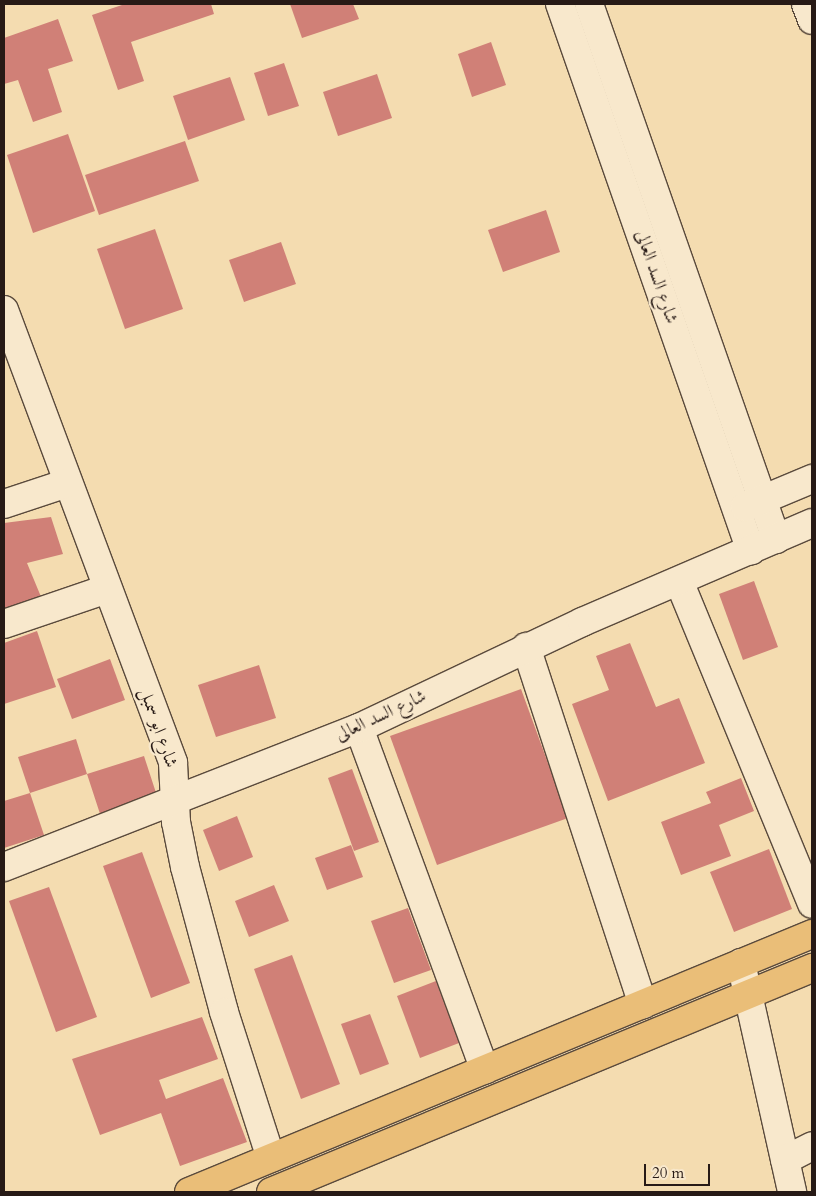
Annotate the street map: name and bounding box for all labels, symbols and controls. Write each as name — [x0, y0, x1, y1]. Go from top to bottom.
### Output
street label: شارع السد العالى — [630, 227, 682, 327]
street label: شارع ابو سمبل — [134, 685, 182, 771]
street label: شارع السد العالى — [332, 686, 430, 746]
scale bar — [646, 1154, 712, 1186]
text: 20 m — [652, 1163, 684, 1183]

